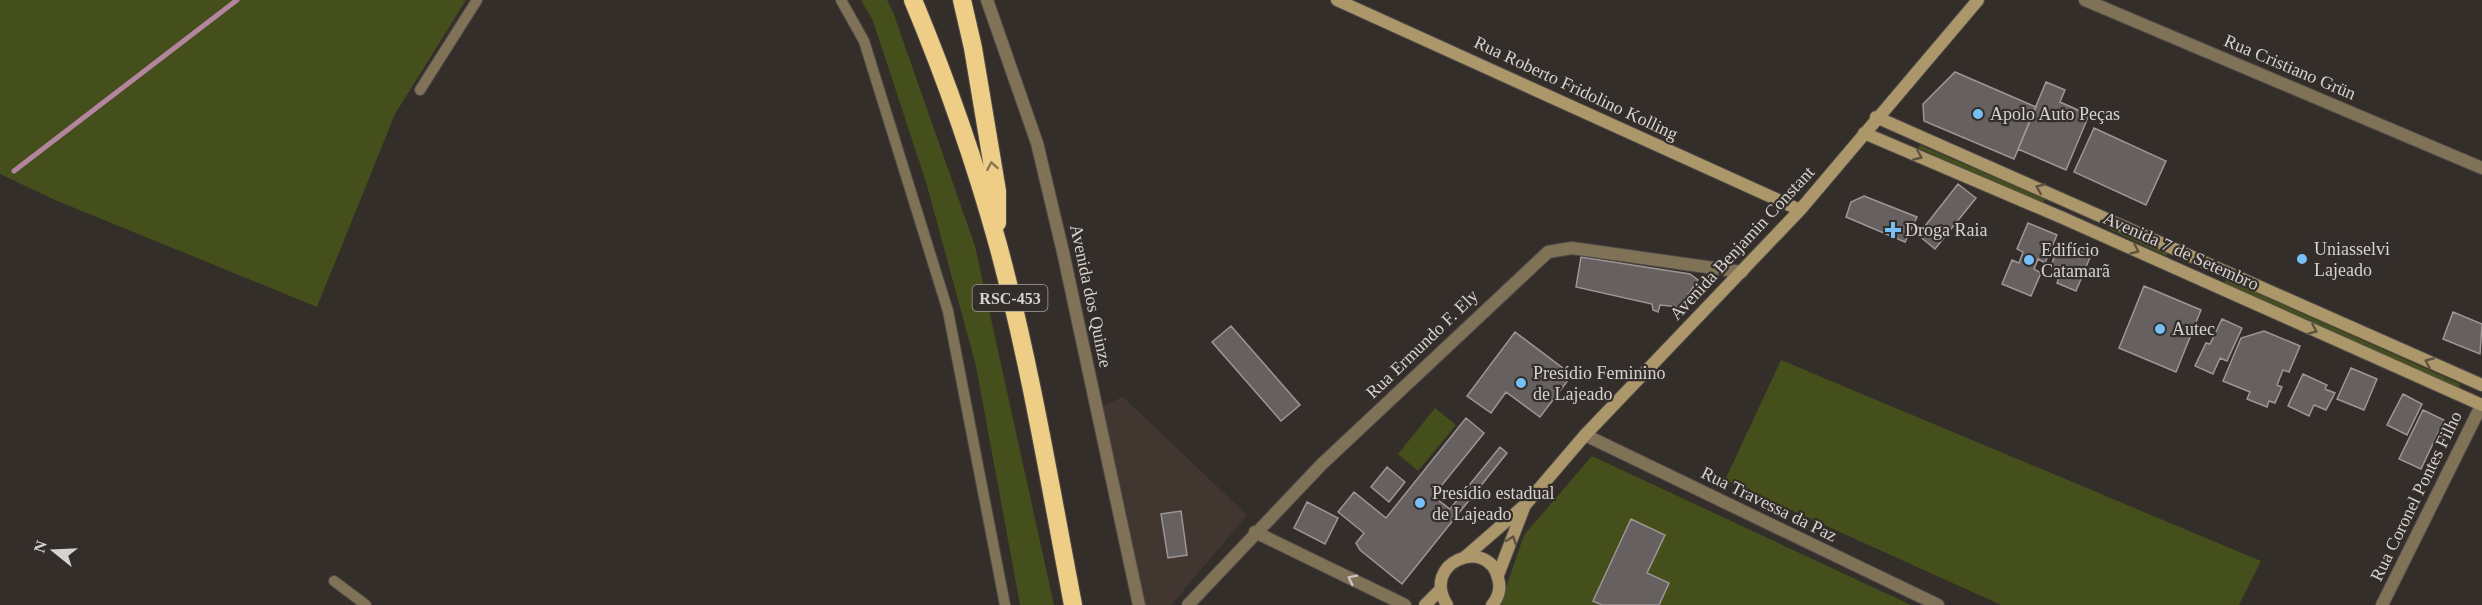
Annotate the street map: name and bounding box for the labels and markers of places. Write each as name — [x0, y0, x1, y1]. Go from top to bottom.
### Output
place label: Apolo Auto Peças — [1990, 104, 2120, 124]
marker: Apolo Auto Peças — [1971, 107, 1985, 121]
place label: Droga Raia — [1905, 220, 1987, 240]
marker: Droga Raia — [1886, 223, 1900, 237]
place label: Uniasselvi Lajeado — [2314, 239, 2390, 280]
place label: Edifício Catamarã — [2041, 240, 2110, 281]
marker: Uniasselvi Lajeado — [2295, 252, 2309, 266]
marker: Edifício Catamarã — [2022, 253, 2036, 267]
place label: Autec — [2172, 319, 2215, 339]
marker: Autec — [2153, 322, 2167, 336]
place label: Presídio Feminino de Lajeado — [1533, 363, 1666, 404]
marker: Presídio Feminino de Lajeado — [1514, 376, 1528, 390]
place label: Presídio estadual de Lajeado — [1432, 483, 1554, 524]
marker: Presídio estadual de Lajeado — [1413, 496, 1427, 510]

